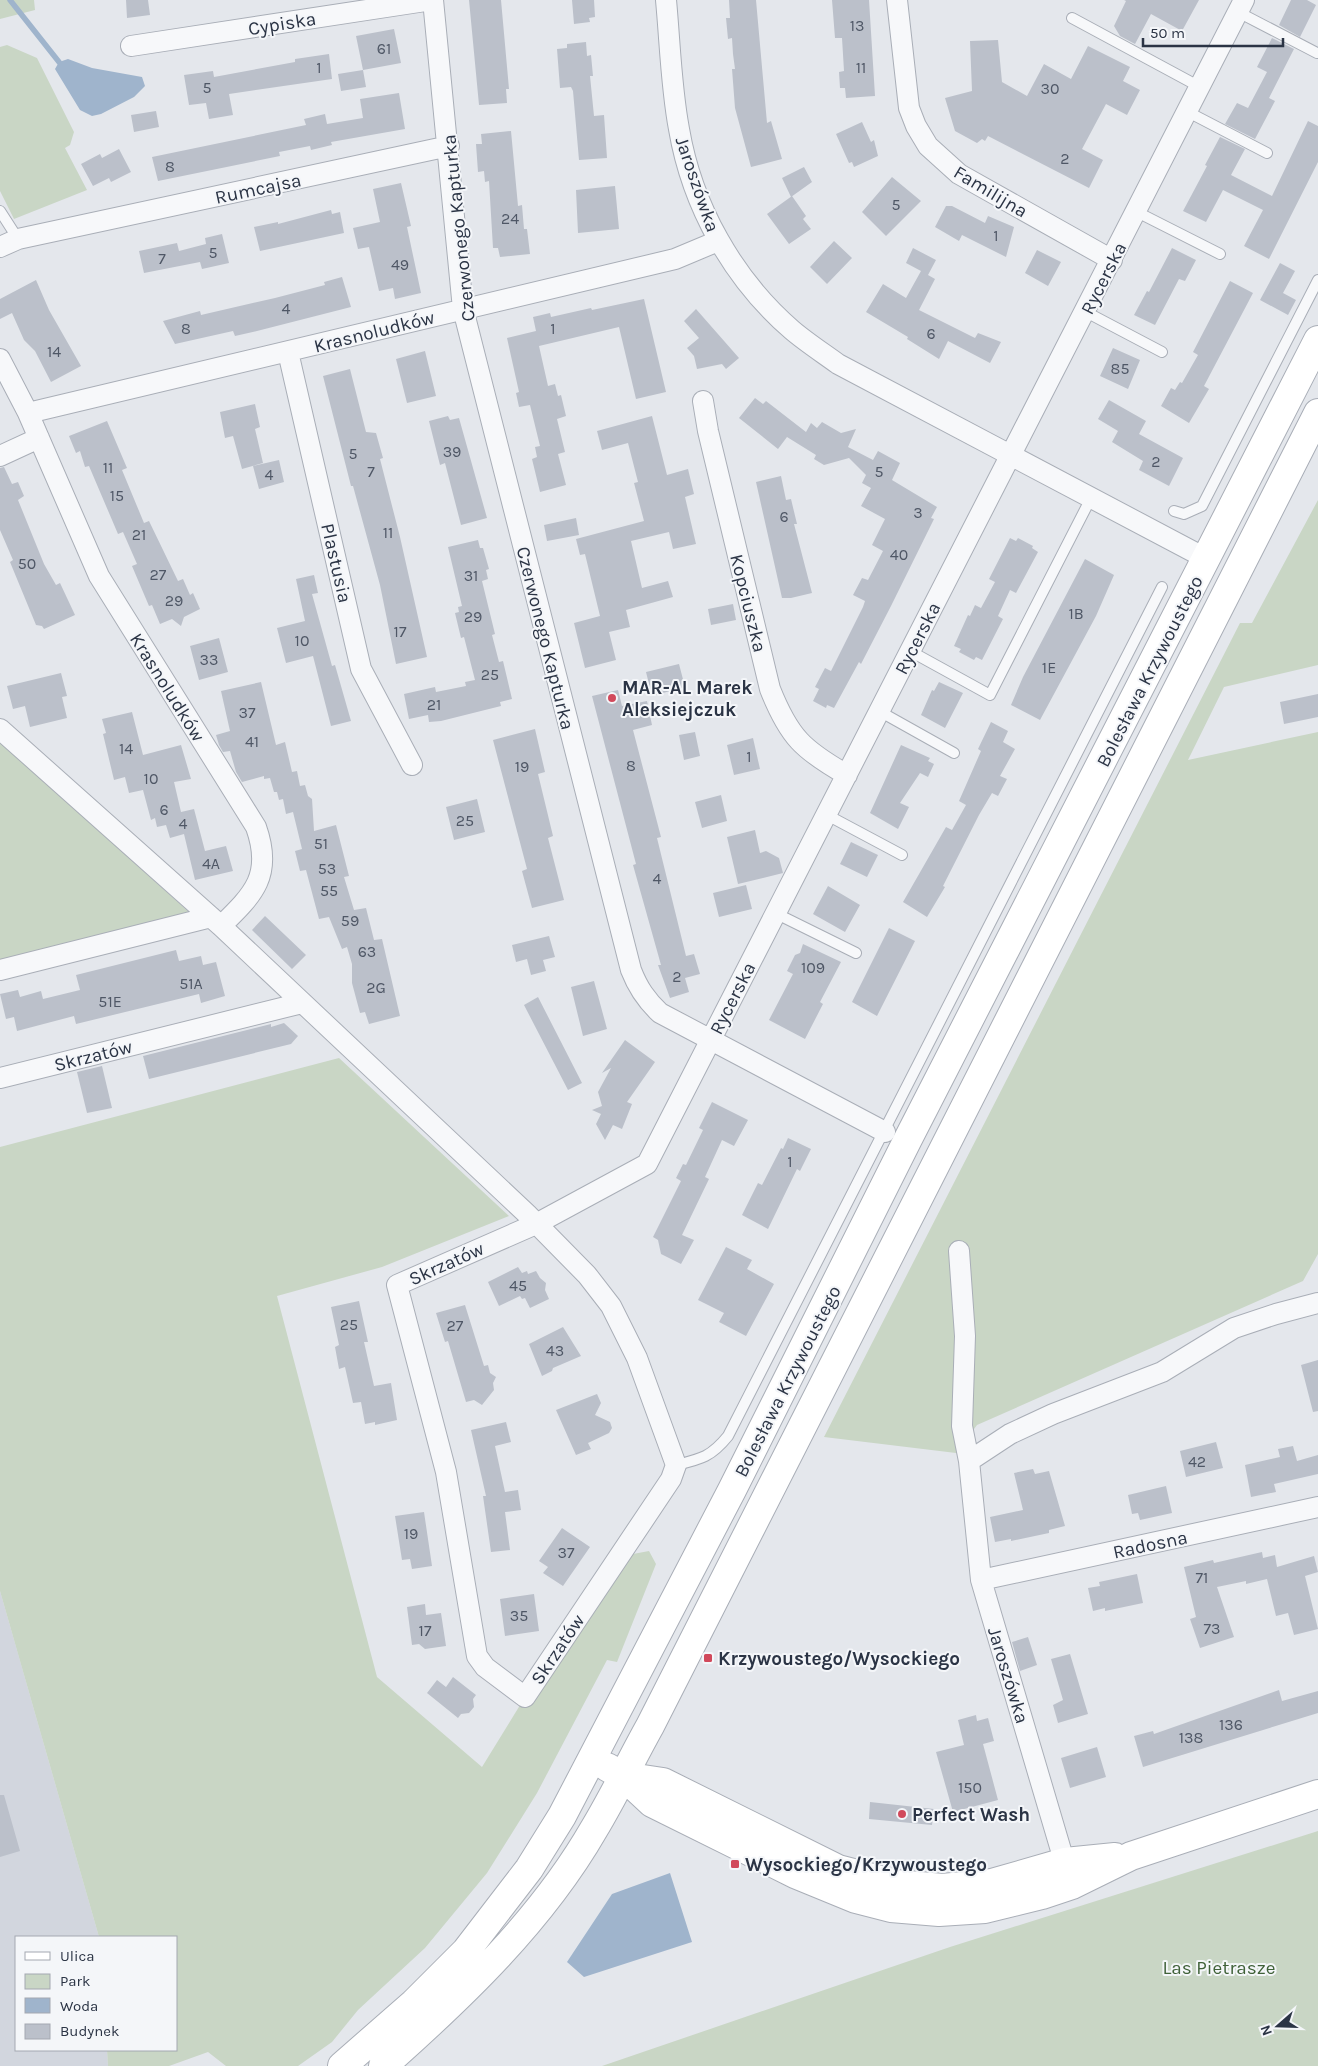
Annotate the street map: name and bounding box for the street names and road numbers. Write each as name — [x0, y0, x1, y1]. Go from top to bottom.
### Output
street label: Cypiska — [247, 8, 318, 40]
street label: Czerwonego Kapturka — [438, 133, 480, 323]
street label: Jaroszówka — [670, 134, 724, 235]
street label: Familijna — [950, 161, 1031, 222]
street label: Rumcajsa — [213, 169, 303, 209]
street label: Rycerska — [1076, 239, 1131, 318]
street label: Krasnoludków — [312, 306, 437, 358]
street label: Plastusia — [316, 521, 356, 605]
street label: Czerwonego Kapturka — [512, 544, 578, 732]
street label: Kopciuszka — [725, 552, 771, 655]
street label: Bolesława Krzywoustego — [1092, 572, 1208, 771]
street label: Rycerska — [890, 599, 945, 678]
street label: Krasnoludków — [125, 629, 209, 746]
street label: Rycerska — [705, 959, 760, 1038]
street label: Skrzatów — [52, 1036, 135, 1076]
street label: Skrzatów — [405, 1238, 488, 1290]
street label: Bolesława Krzywoustego — [730, 1282, 846, 1481]
street label: Radosna — [1111, 1526, 1189, 1564]
street label: Skrzatów — [526, 1610, 589, 1689]
street label: Jaroszówka — [983, 1624, 1033, 1726]

